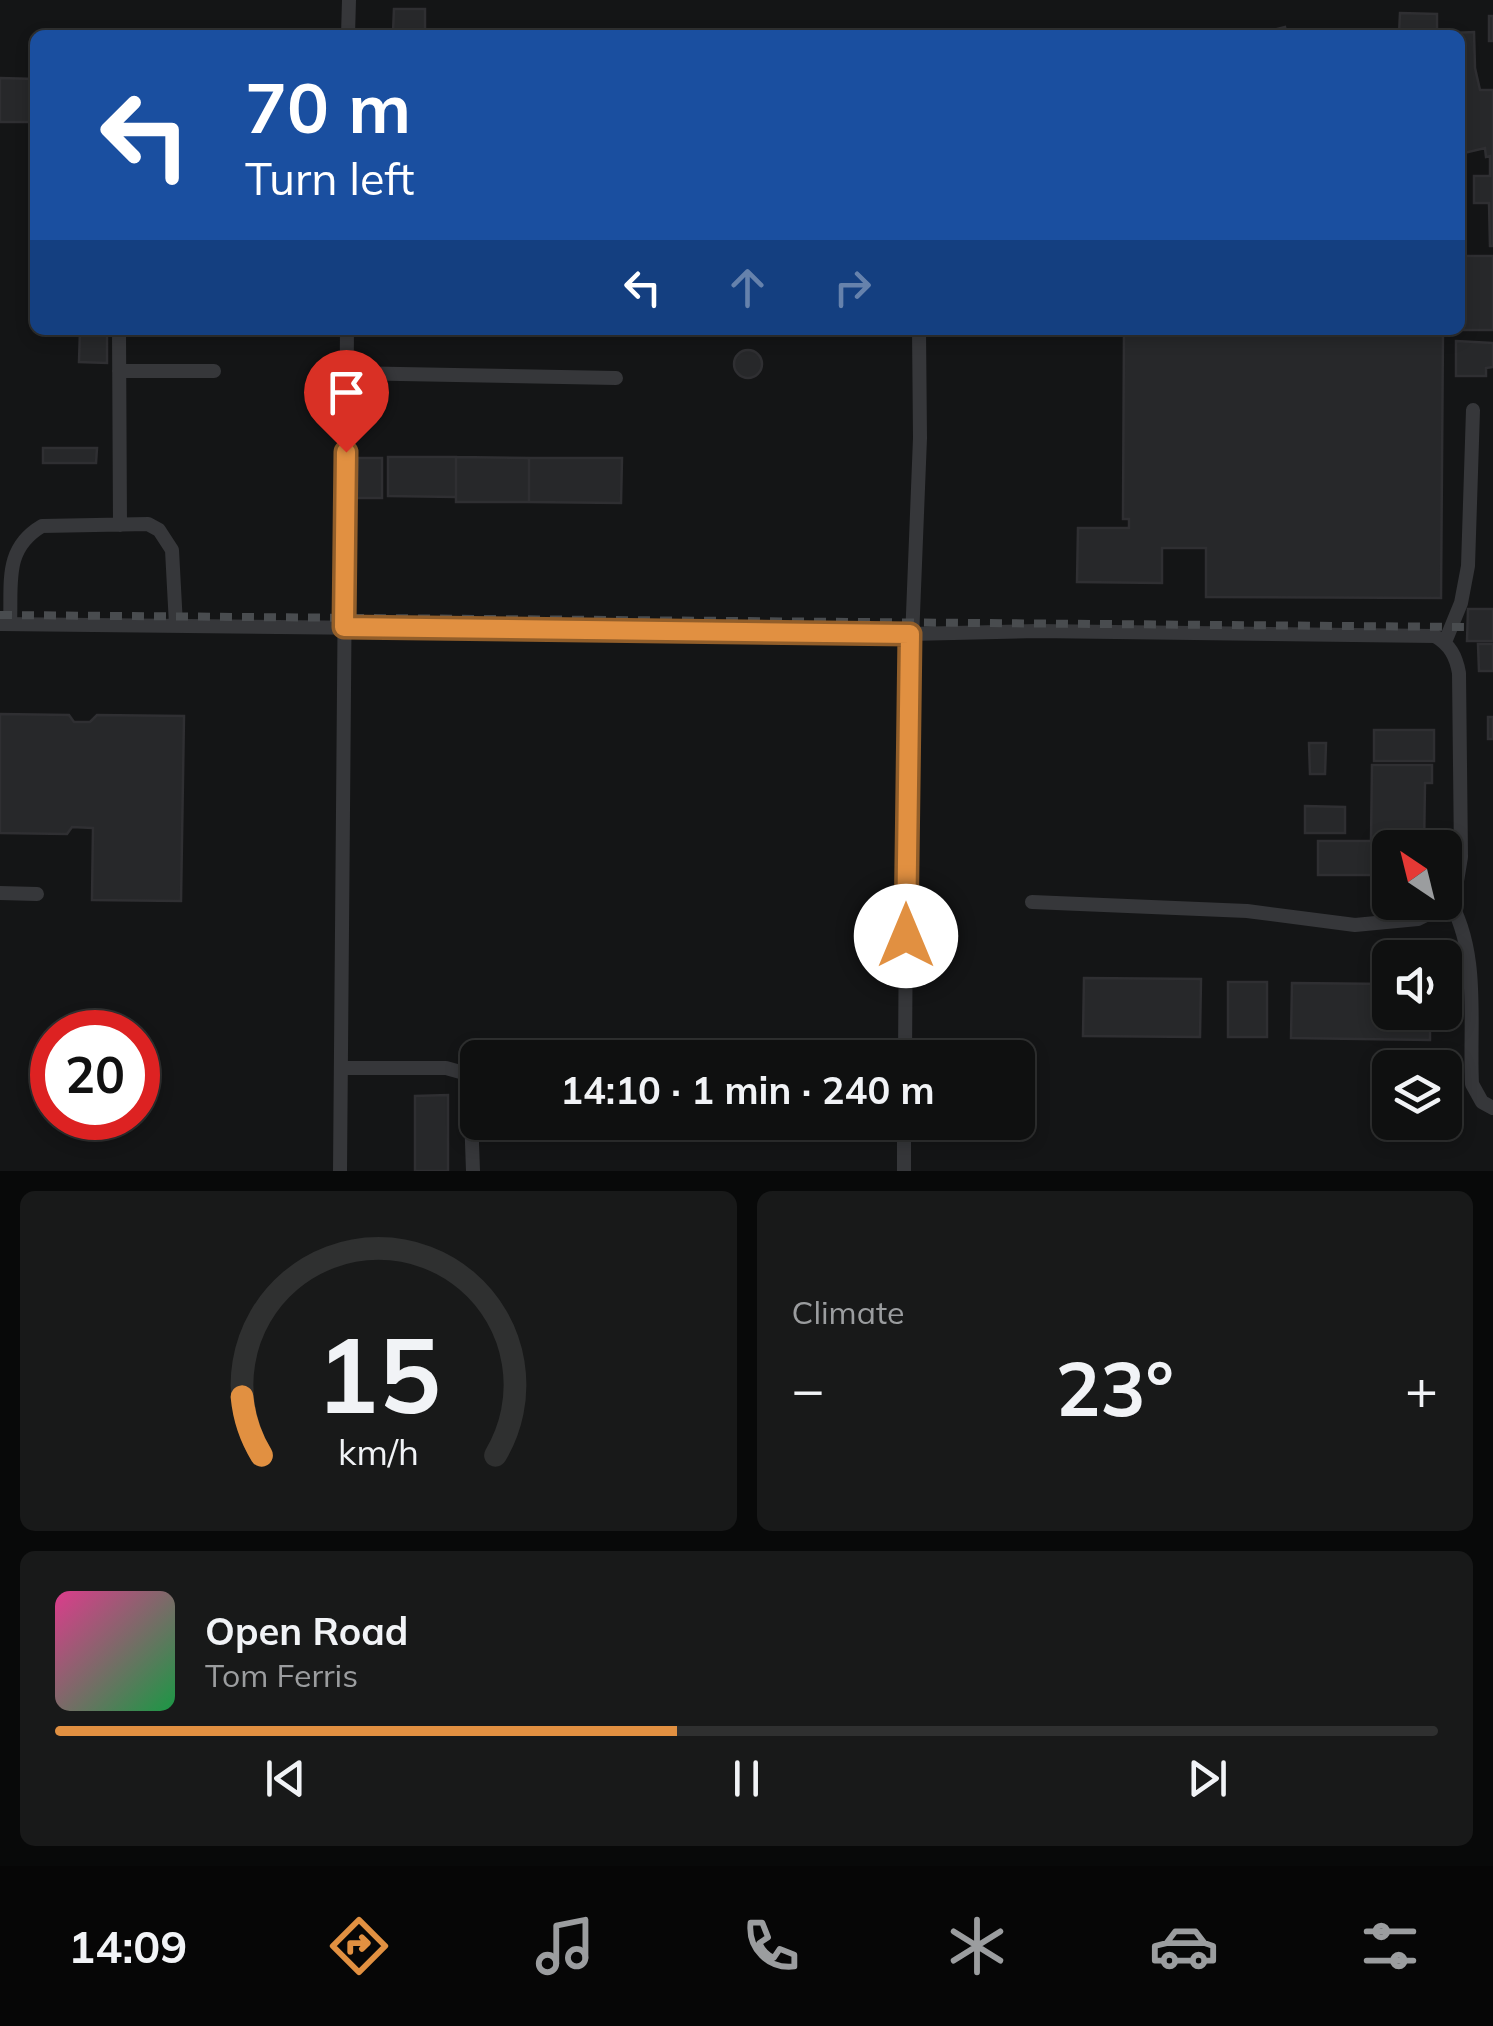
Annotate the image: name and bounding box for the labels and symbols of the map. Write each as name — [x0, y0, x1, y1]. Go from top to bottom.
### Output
pin — [304, 350, 389, 453]
north arrow — [1372, 830, 1462, 920]
position arrow — [854, 884, 958, 988]
speed limit sign: 20 — [30, 1010, 160, 1140]

